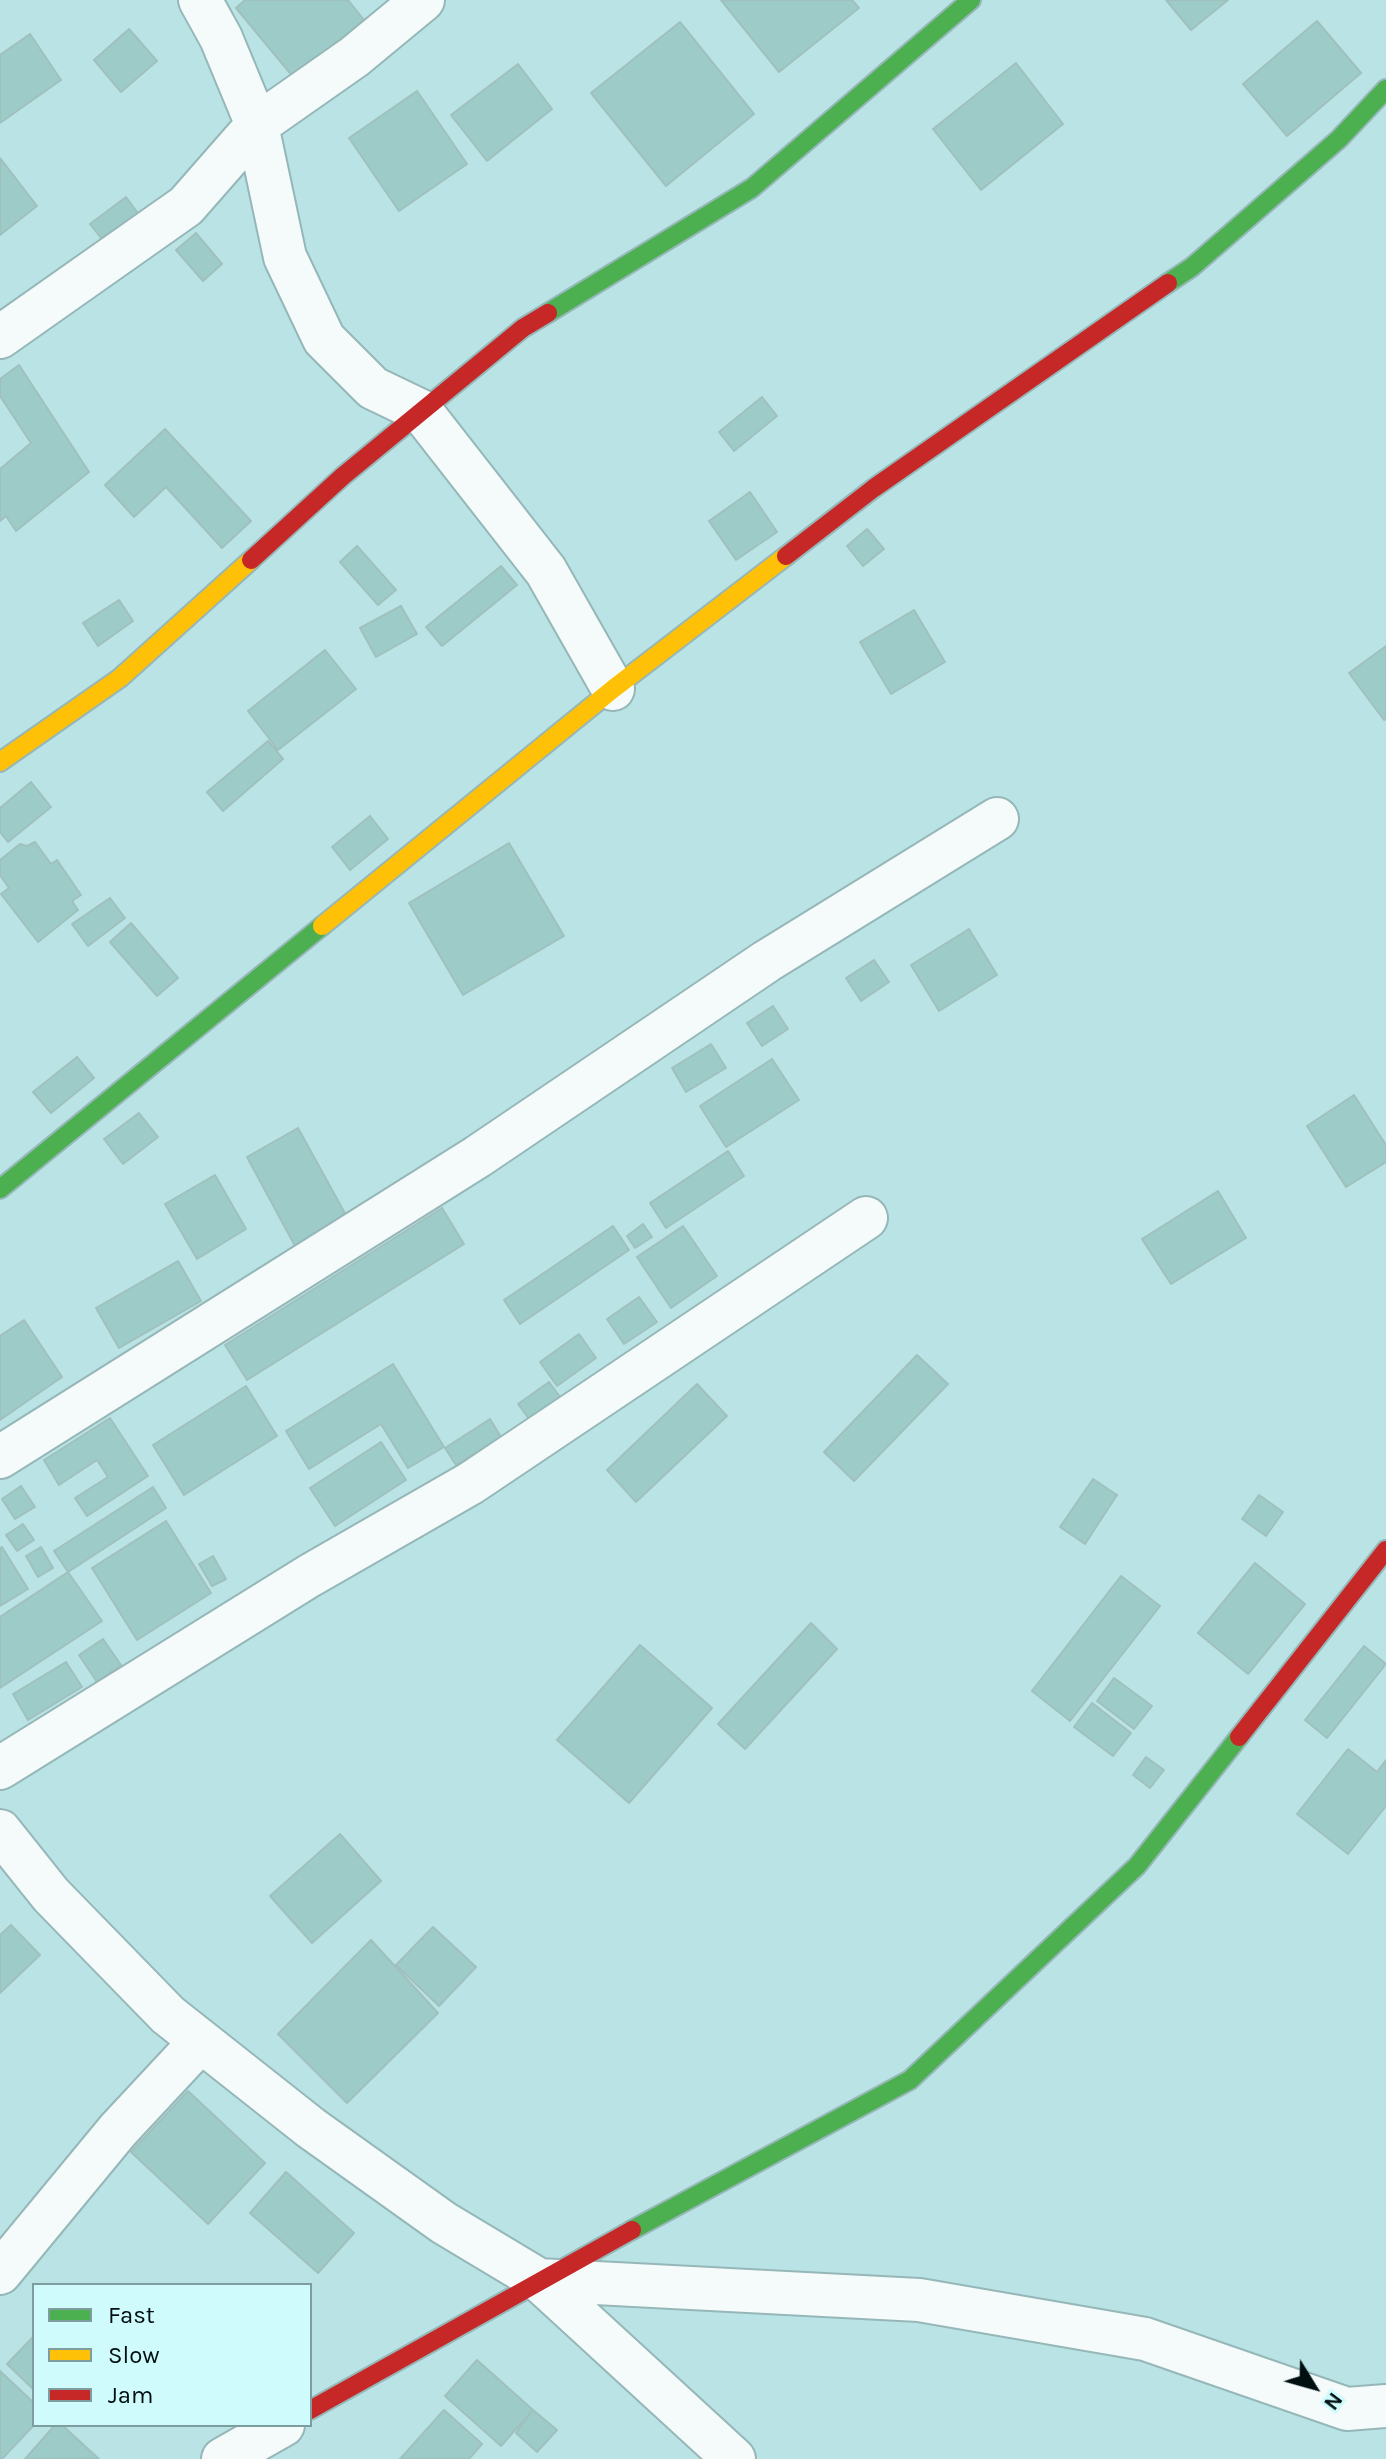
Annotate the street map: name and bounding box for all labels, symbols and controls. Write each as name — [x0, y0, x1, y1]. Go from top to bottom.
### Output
legend — [32, 2283, 312, 2427]
text: Fast — [108, 2301, 155, 2329]
text: Slow — [108, 2341, 160, 2369]
north arrow — [1274, 2347, 1354, 2427]
text: Jam — [108, 2381, 153, 2409]
text: N — [1318, 2387, 1348, 2416]

